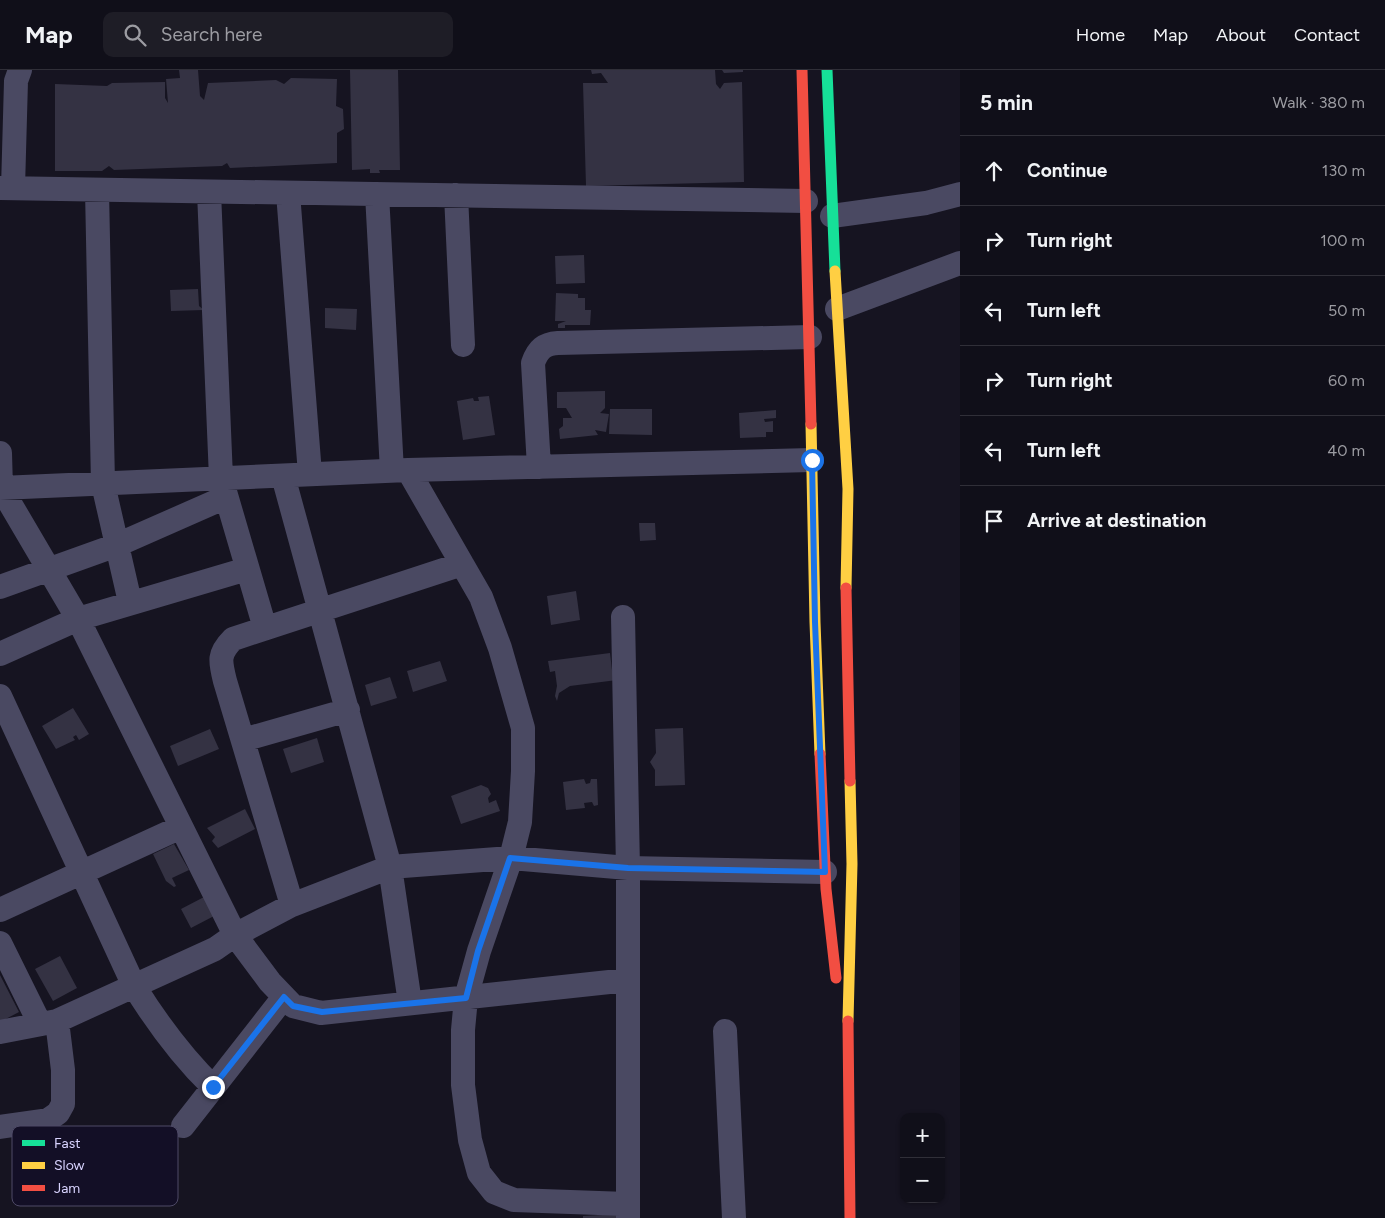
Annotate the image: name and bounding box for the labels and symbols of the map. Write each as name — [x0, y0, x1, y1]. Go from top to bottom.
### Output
route start — [801, 449, 824, 472]
route end — [202, 1076, 225, 1099]
legend — [12, 1126, 178, 1206]
text: Fast — [54, 1135, 80, 1152]
text: Slow — [54, 1157, 85, 1174]
text: Jam — [54, 1180, 80, 1197]

